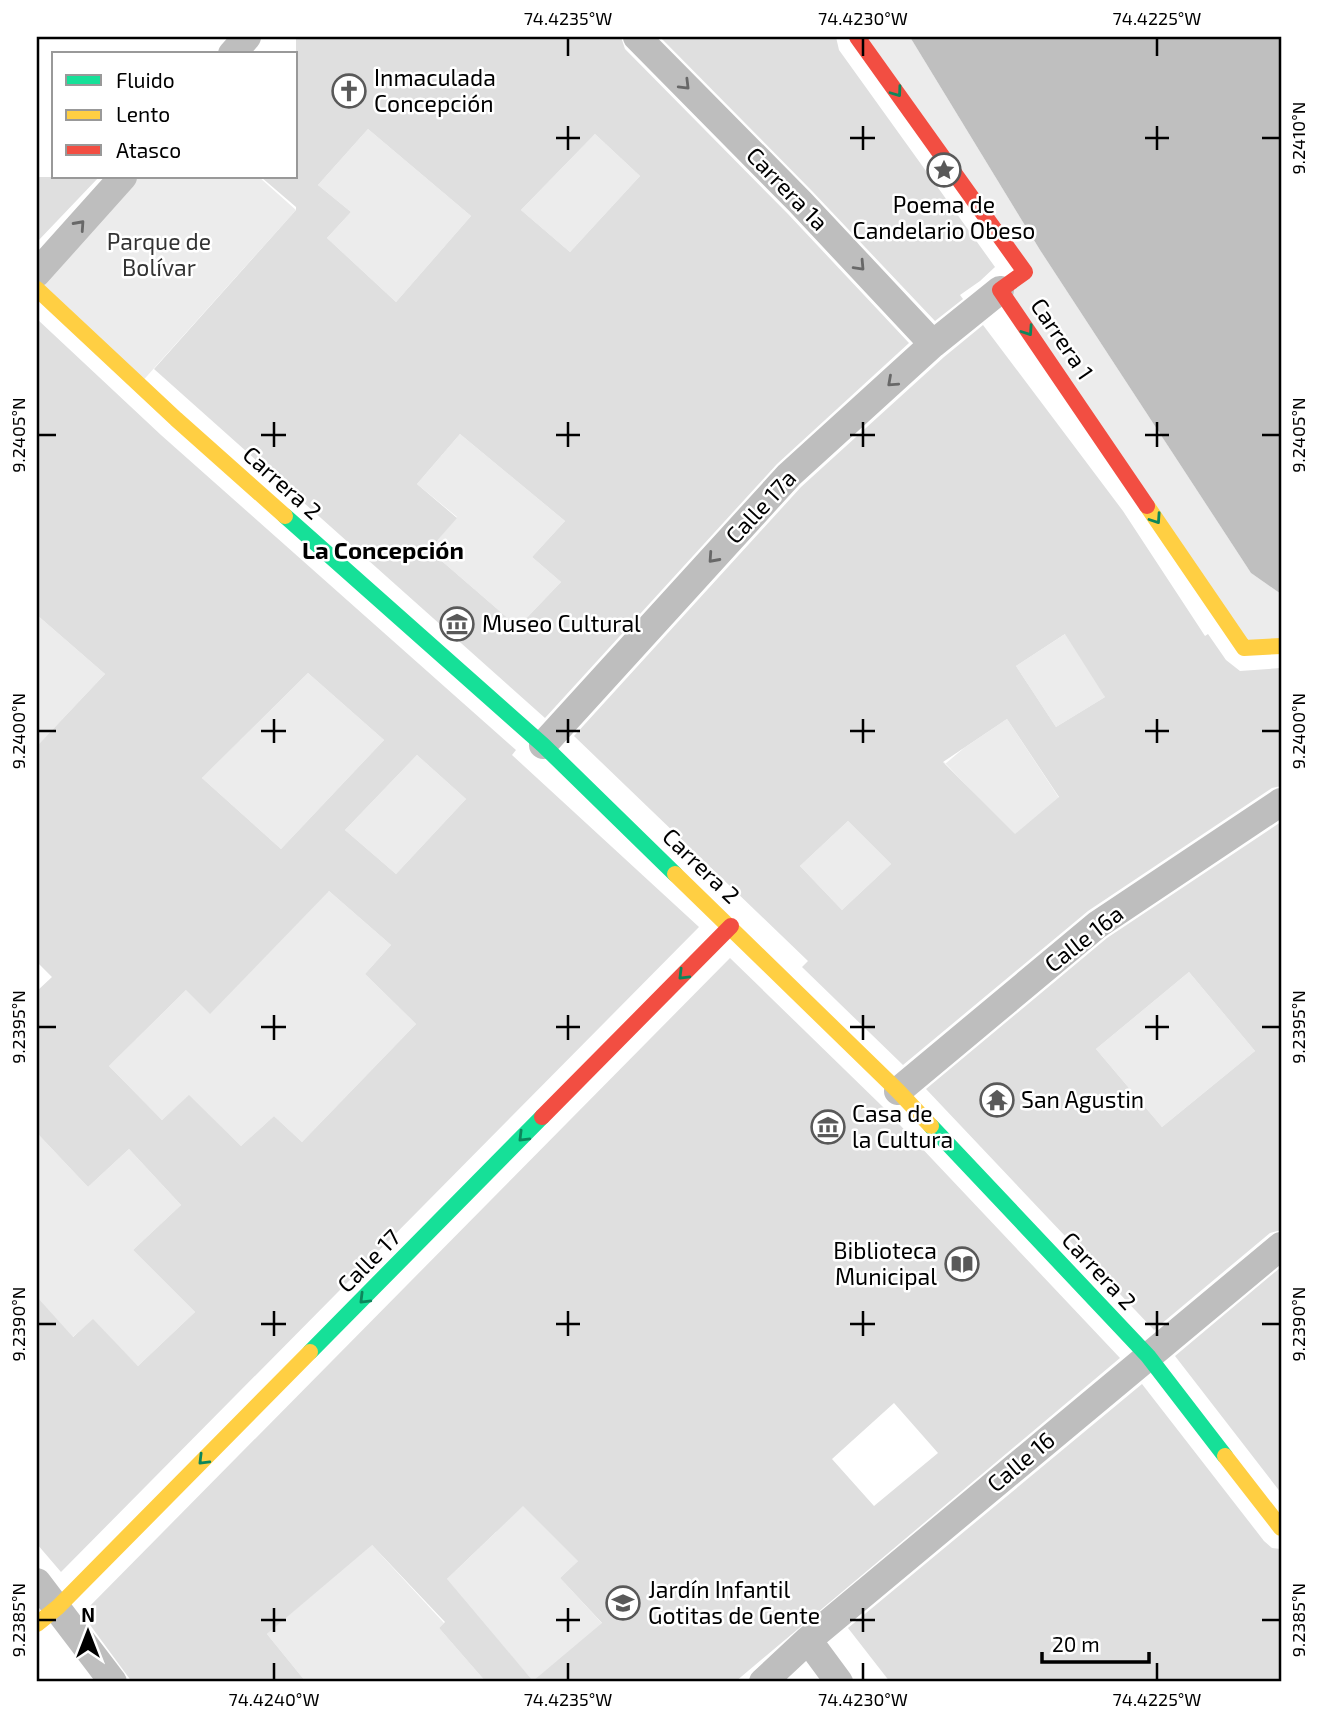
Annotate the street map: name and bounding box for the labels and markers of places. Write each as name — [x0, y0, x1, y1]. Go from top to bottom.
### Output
place label: Inmaculada Concepción — [374, 63, 496, 117]
church icon: Inmaculada Concepción — [330, 72, 368, 110]
place icon: Poema de Candelario Obeso — [925, 151, 963, 189]
place label: Poema de Candelario Obeso — [853, 190, 1035, 244]
museum icon: Museo Cultural — [438, 605, 476, 643]
place label: Museo Cultural — [482, 609, 641, 637]
temple icon: San Agustin — [978, 1081, 1016, 1119]
place label: San Agustin — [1021, 1085, 1144, 1113]
place label: Casa de la Cultura — [852, 1099, 953, 1153]
museum icon: Casa de la Cultura — [809, 1108, 847, 1146]
place label: Biblioteca Municipal — [833, 1236, 937, 1290]
library icon: Biblioteca Municipal — [943, 1245, 981, 1283]
place label: Jardín Infantil Gotitas de Gente — [648, 1575, 820, 1629]
school or university icon: Jardín Infantil Gotitas de Gente — [604, 1584, 642, 1622]

